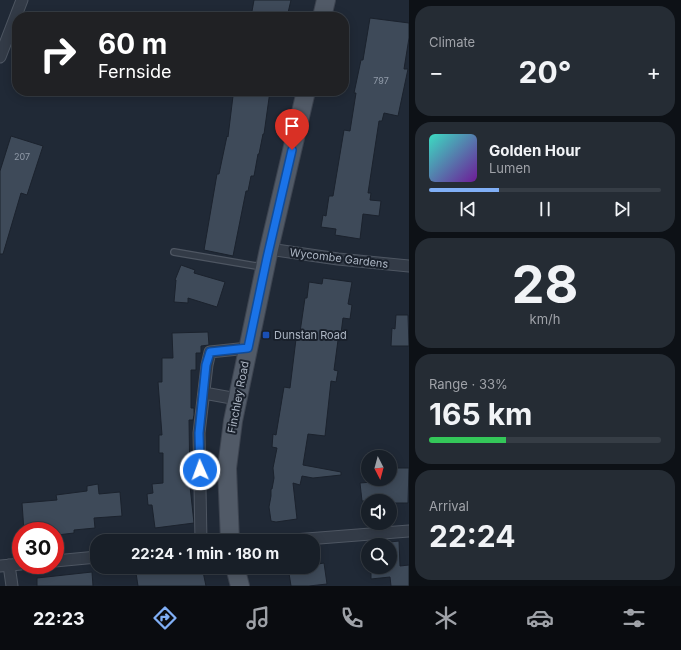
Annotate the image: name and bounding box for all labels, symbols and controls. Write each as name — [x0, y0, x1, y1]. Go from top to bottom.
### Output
text: 60 m — [98, 27, 167, 61]
icon: right — [32, 28, 84, 80]
text: Climate — [429, 34, 475, 50]
text: 20° — [519, 54, 571, 90]
text: − — [429, 59, 444, 85]
text: + — [646, 59, 661, 85]
text: Fernside — [98, 61, 171, 82]
house number: 797 — [373, 75, 389, 86]
pin — [275, 109, 309, 150]
icon: arrive — [281, 115, 303, 137]
text: Golden Hour — [489, 141, 581, 160]
house number: 207 — [14, 151, 30, 162]
text: Lumen — [489, 160, 531, 176]
icon: previous — [457, 198, 479, 220]
icon: pause — [534, 198, 556, 220]
icon: next — [611, 198, 633, 220]
street label: Wycombe Gardens — [289, 245, 389, 271]
text: 28 — [512, 253, 578, 316]
text: km/h — [530, 311, 560, 327]
place label: Dunstan Road — [274, 328, 347, 342]
marker: Dunstan Road — [261, 330, 271, 340]
street label: Finchley Road — [224, 360, 252, 434]
text: Range · 33% — [429, 376, 508, 392]
text: 165 km — [429, 396, 532, 432]
position arrow — [179, 449, 221, 491]
north arrow — [361, 450, 397, 486]
map controls — [361, 450, 397, 574]
button: sound — [361, 494, 397, 530]
text: Arrival — [429, 498, 469, 514]
text: 22:24 — [429, 518, 516, 554]
speed limit sign: 30 — [12, 522, 64, 574]
button: search — [361, 538, 397, 574]
text: 22:24 · 1 min · 180 m — [131, 544, 279, 563]
icon: directions — [151, 604, 179, 632]
icon: music — [244, 604, 272, 632]
icon: phone — [338, 604, 366, 632]
icon: climate — [432, 604, 460, 632]
icon: car — [526, 604, 554, 632]
icon: filters — [620, 604, 648, 632]
text: 22:23 — [33, 608, 85, 629]

